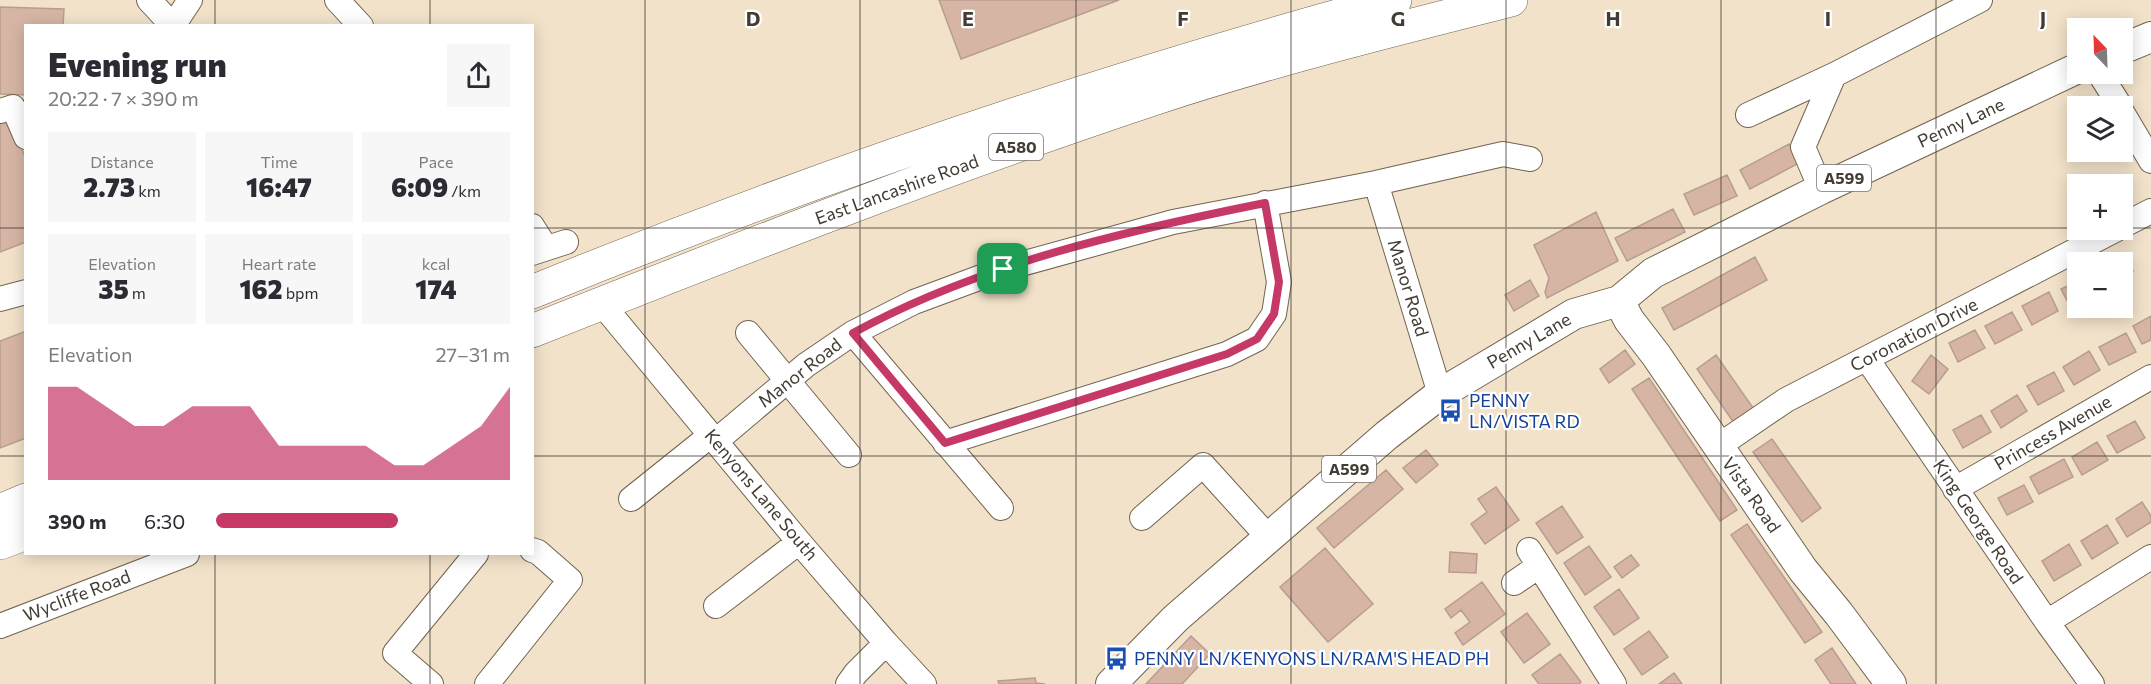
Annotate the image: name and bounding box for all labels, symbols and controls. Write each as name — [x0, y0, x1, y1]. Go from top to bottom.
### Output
text: D — [746, 6, 760, 30]
text: E — [962, 6, 974, 30]
text: F — [1177, 6, 1189, 30]
text: G — [1391, 6, 1405, 30]
text: H — [1606, 6, 1621, 30]
text: I — [1825, 6, 1831, 30]
text: J — [2040, 6, 2046, 30]
north arrow — [2067, 18, 2133, 84]
map controls — [2067, 18, 2133, 318]
text: Evening run — [48, 43, 227, 84]
button: share — [447, 44, 510, 107]
text: 20:22 · 7 × 390 m — [48, 86, 199, 110]
street label: Penny Lane — [1914, 92, 2007, 152]
button: layers — [2067, 96, 2133, 162]
road number: A580 — [989, 134, 1043, 160]
street label: East Lancashire Road — [812, 149, 981, 229]
text: Distance — [90, 152, 154, 171]
text: Time — [261, 152, 297, 171]
text: Pace — [419, 152, 453, 171]
road number: A599 — [1817, 165, 1871, 191]
text: 2.73 — [83, 171, 135, 202]
text: 16:47 — [246, 171, 312, 202]
text: 6:09 — [391, 171, 448, 202]
button: + — [2067, 174, 2133, 240]
text: km — [135, 181, 161, 200]
text: /km — [448, 181, 481, 200]
street label: Manor Road — [1384, 237, 1434, 339]
pin — [977, 243, 1028, 294]
icon: arrive — [986, 252, 1019, 285]
button: − — [2067, 252, 2133, 318]
text: Elevation — [88, 254, 156, 273]
text: Heart rate — [242, 254, 316, 273]
text: kcal — [422, 254, 450, 273]
text: 35 — [98, 273, 129, 304]
text: 162 — [239, 273, 283, 304]
text: 174 — [415, 273, 457, 304]
text: m — [129, 283, 146, 302]
text: bpm — [283, 283, 319, 302]
street label: Coronation Drive — [1846, 292, 1981, 376]
street label: Penny Lane — [1483, 307, 1574, 373]
street label: Manor Road — [753, 333, 846, 412]
text: Elevation — [48, 342, 133, 366]
text: 27–31 m — [435, 342, 510, 366]
place label: PENNY LN/VISTA RD — [1469, 389, 1580, 432]
street label: Princess Avenue — [1990, 390, 2115, 475]
bus stop icon: PENNY LN/VISTA RD — [1438, 398, 1464, 424]
street label: Kenyons Lane South — [700, 424, 823, 565]
street label: Vista Road — [1718, 452, 1786, 537]
street label: King George Road — [1929, 455, 2029, 588]
road number: A599 — [1322, 456, 1376, 482]
text: 390 m — [48, 509, 107, 533]
text: 6:30 — [144, 509, 185, 533]
street label: Wycliffe Road — [20, 565, 133, 626]
bus stop icon: PENNY LN/KENYONS LN/RAM'S HEAD PH — [1103, 646, 1129, 672]
place label: PENNY LN/KENYONS LN/RAM'S HEAD PH — [1134, 647, 1489, 669]

